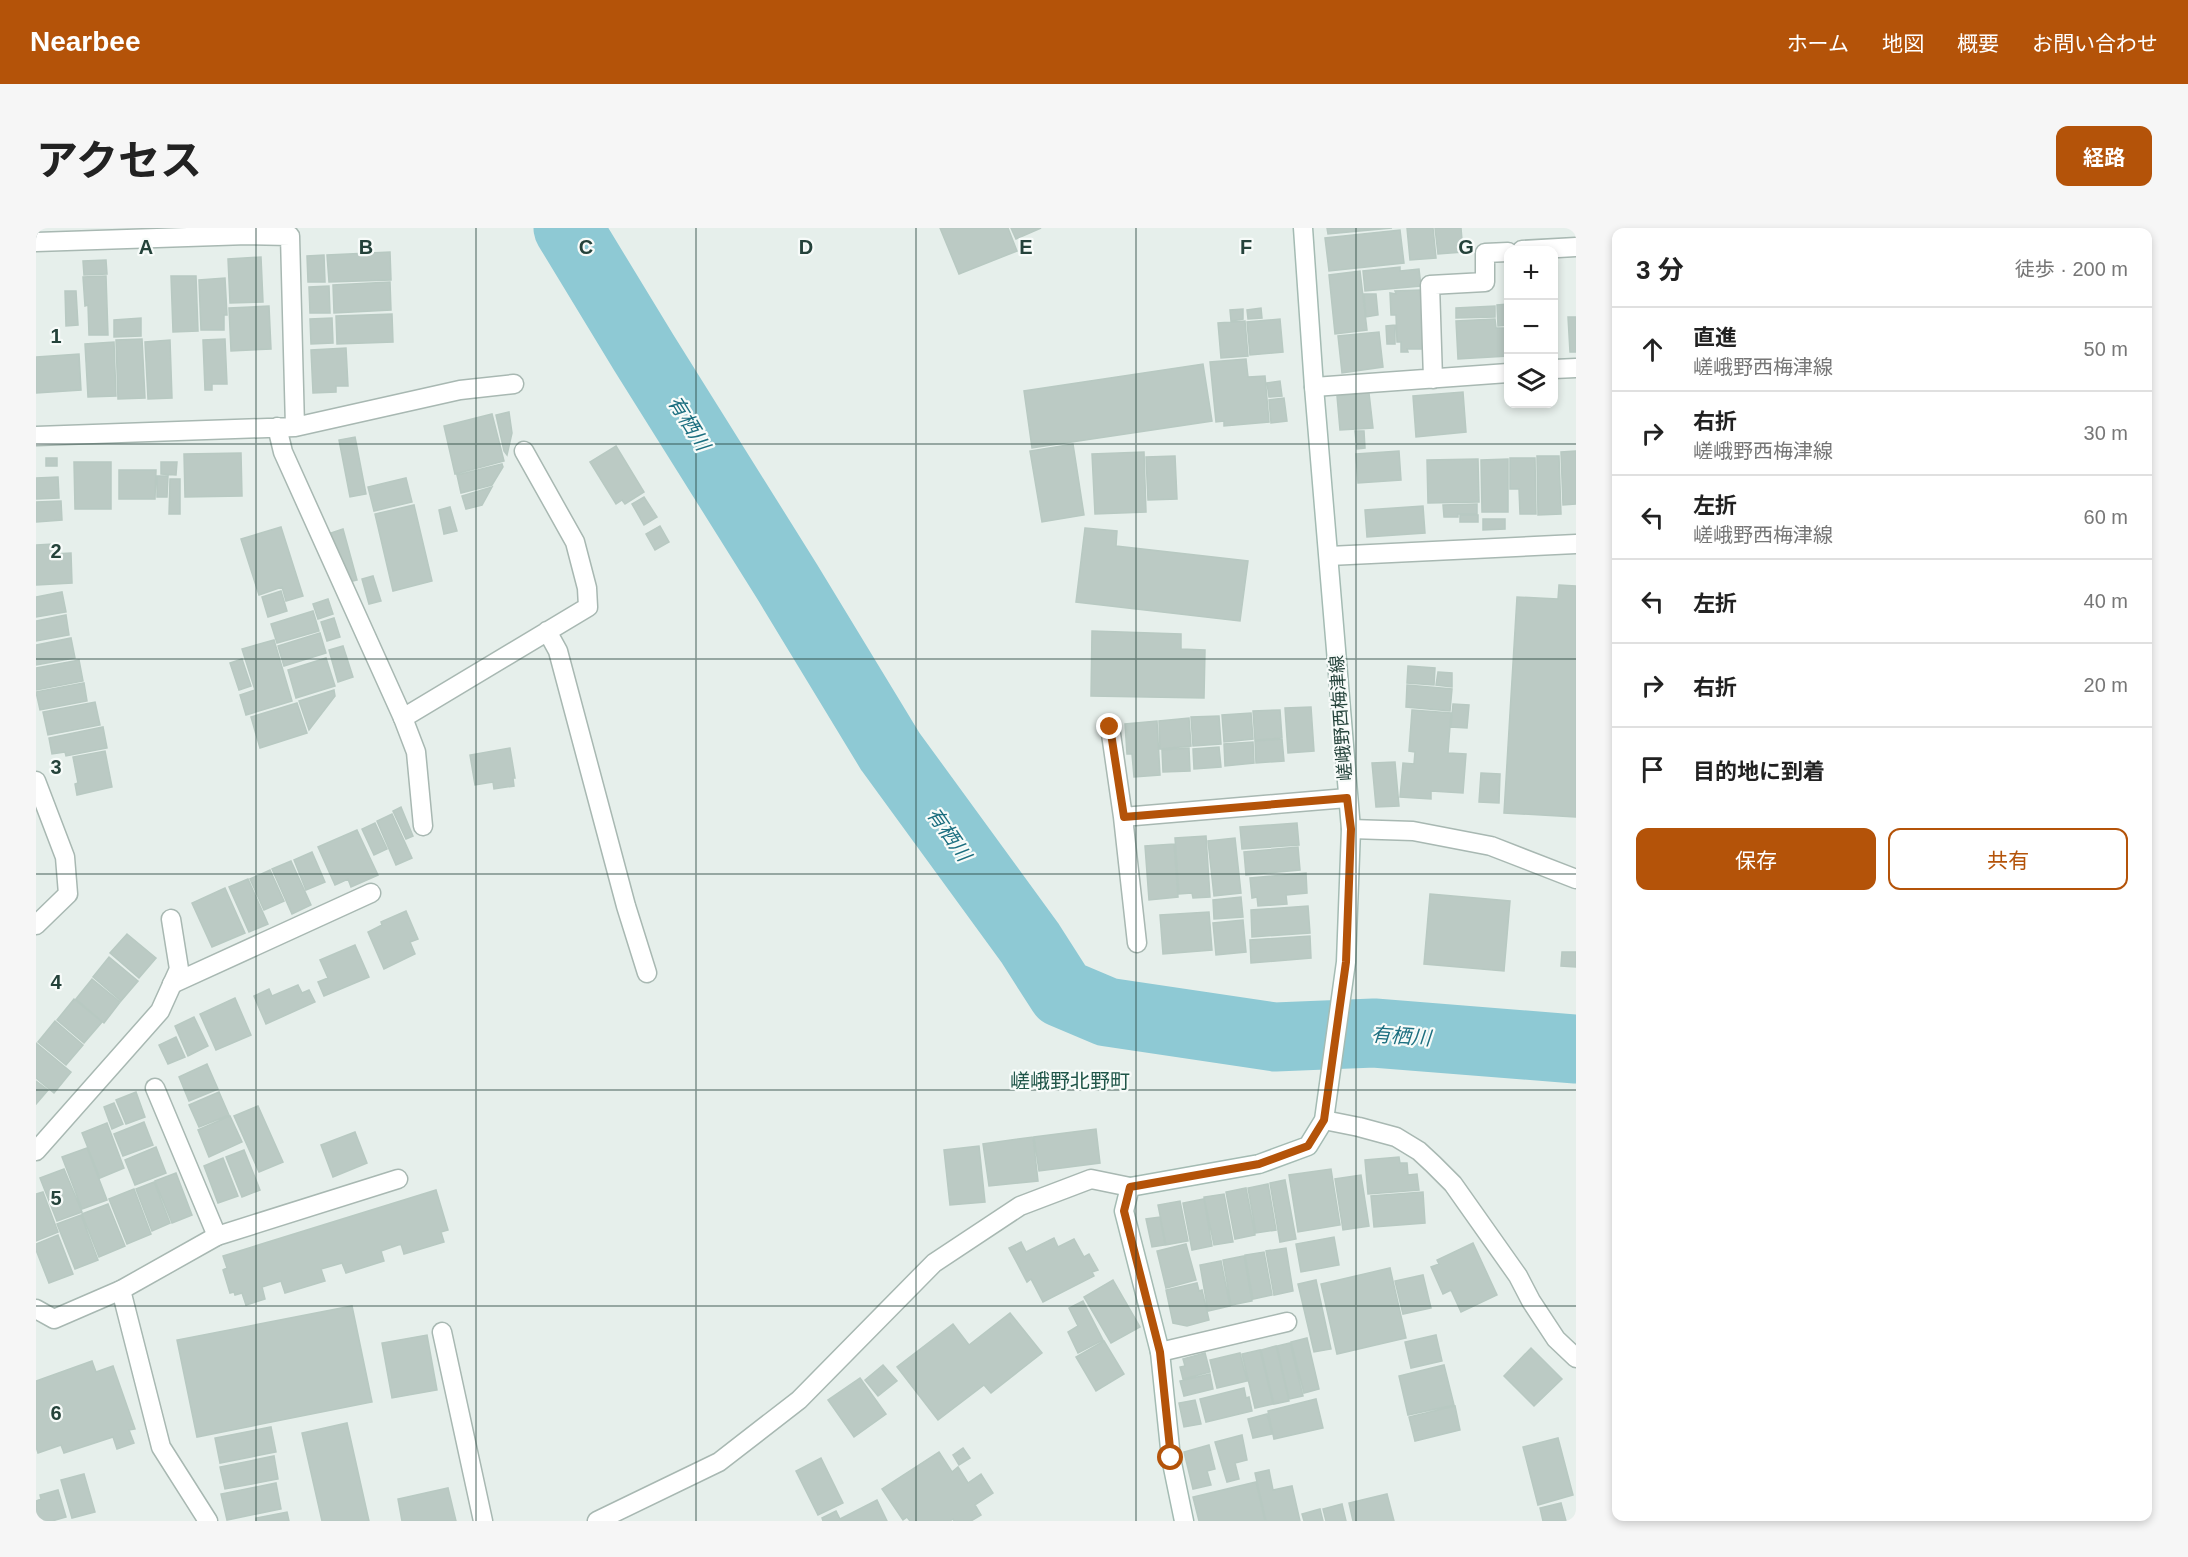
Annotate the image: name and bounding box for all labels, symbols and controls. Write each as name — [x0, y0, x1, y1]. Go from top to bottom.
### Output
text: Nearbee — [30, 26, 141, 57]
text: ホーム — [1787, 32, 1849, 55]
text: 地図 — [1882, 32, 1924, 55]
text: 概要 — [1957, 32, 1999, 55]
text: お問い合わせ — [2032, 32, 2158, 55]
button: 経路 — [2056, 126, 2152, 186]
text: アクセス — [36, 137, 202, 184]
text: A — [139, 236, 153, 258]
text: B — [359, 236, 373, 258]
text: C — [579, 236, 593, 258]
text: D — [799, 236, 813, 258]
text: E — [1019, 236, 1033, 258]
text: F — [1240, 236, 1252, 258]
text: G — [1458, 236, 1474, 258]
map controls — [1504, 246, 1558, 408]
button: + — [1504, 246, 1558, 300]
text: 3 分 — [1636, 255, 1684, 285]
text: 徒歩 · 200 m — [2015, 258, 2128, 280]
button: − — [1504, 300, 1558, 354]
text: 1 — [50, 325, 62, 347]
text: 直進 — [1693, 325, 1737, 350]
icon: ahead — [1636, 333, 1669, 366]
text: 50 m — [2084, 338, 2128, 360]
button: layers — [1504, 354, 1558, 408]
text: 嵯峨野西梅津線 — [1693, 356, 1833, 378]
water label: 有栖川 — [664, 392, 715, 456]
text: 右折 — [1693, 409, 1737, 434]
icon: right — [1636, 417, 1669, 450]
text: 30 m — [2084, 422, 2128, 444]
text: 嵯峨野西梅津線 — [1693, 440, 1833, 462]
text: 左折 — [1693, 493, 1737, 518]
icon: left — [1636, 501, 1669, 534]
text: 60 m — [2084, 506, 2128, 528]
text: 嵯峨野西梅津線 — [1693, 524, 1833, 546]
text: 2 — [50, 540, 62, 562]
icon: left — [1636, 585, 1669, 618]
text: 40 m — [2084, 590, 2128, 612]
text: 左折 — [1693, 591, 1737, 616]
street label: 嵯峨野西梅津線 — [1327, 654, 1355, 782]
icon: right — [1636, 669, 1669, 702]
text: 20 m — [2084, 674, 2128, 696]
text: 右折 — [1693, 675, 1737, 700]
route end — [1096, 713, 1122, 739]
icon: arrive — [1636, 753, 1669, 786]
text: 3 — [50, 756, 62, 778]
text: 目的地に到着 — [1693, 759, 1825, 784]
water label: 有栖川 — [923, 803, 976, 867]
button: 保存 — [1636, 828, 1876, 890]
button: 共有 — [1888, 828, 2128, 890]
text: 4 — [50, 971, 62, 993]
water label: 有栖川 — [1370, 1023, 1434, 1049]
district label: 嵯峨野北野町 — [1010, 1070, 1130, 1092]
text: 5 — [50, 1187, 62, 1209]
text: 6 — [50, 1402, 62, 1424]
route start — [1157, 1444, 1183, 1470]

